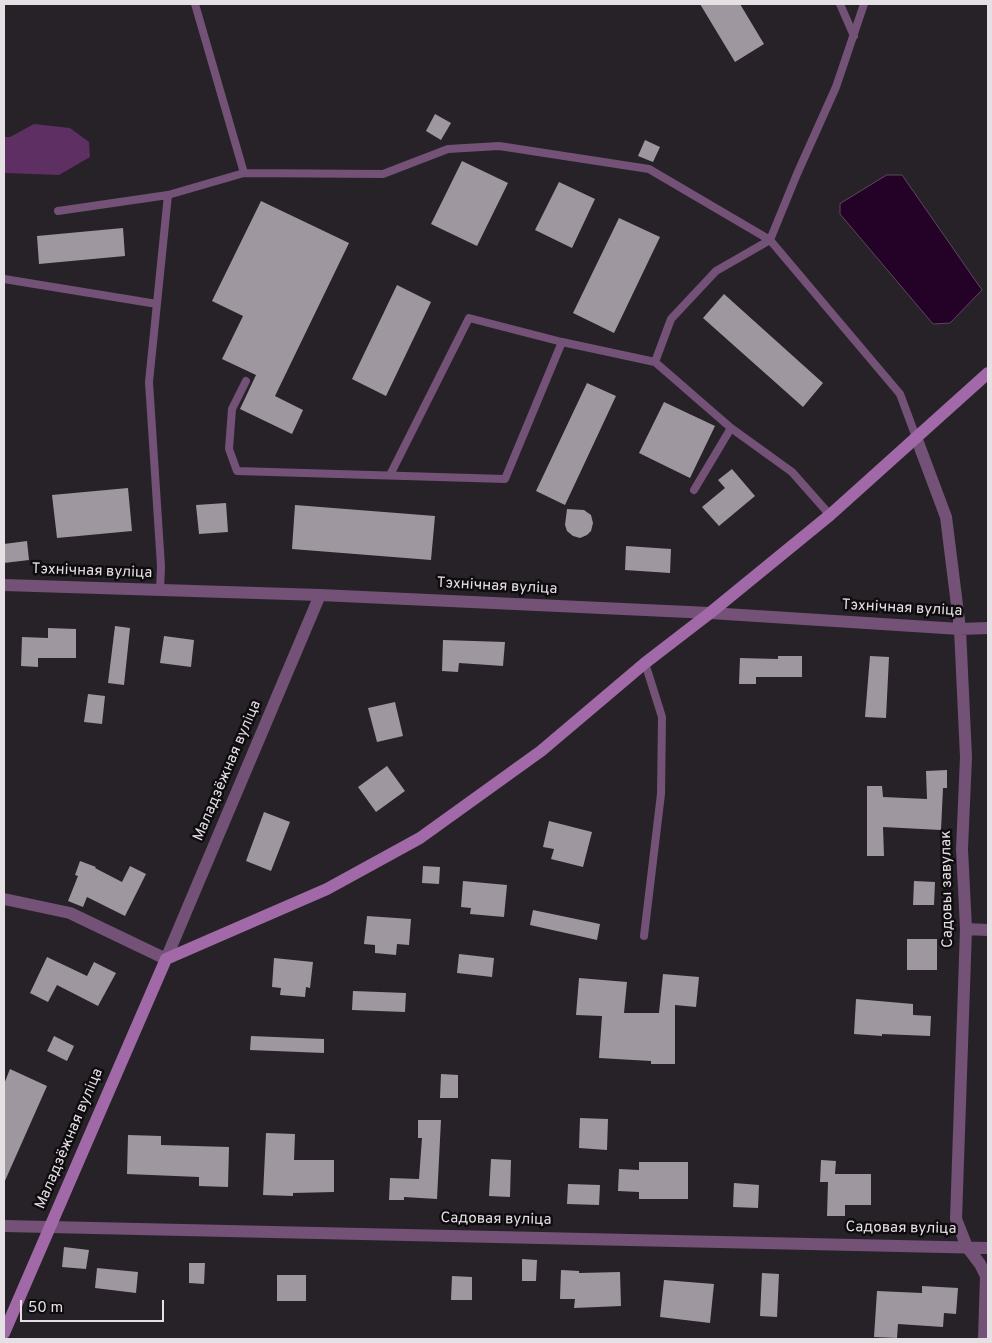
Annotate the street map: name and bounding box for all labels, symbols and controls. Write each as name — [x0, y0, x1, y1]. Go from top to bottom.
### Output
street label: Тэхнічная вуліца — [31, 561, 153, 583]
street label: Тэхнічная вуліца — [436, 575, 558, 599]
street label: Тэхнічная вуліца — [841, 597, 963, 621]
street label: Маладзёжная вуліца — [190, 698, 266, 844]
street label: Садовы завулак — [938, 830, 958, 948]
street label: Маладзёжная вуліца — [32, 1066, 108, 1212]
street label: Садовая вуліца — [440, 1210, 552, 1230]
street label: Садовая вуліца — [845, 1219, 957, 1239]
scale bar — [22, 1290, 166, 1322]
text: 50 m — [28, 1299, 63, 1318]

